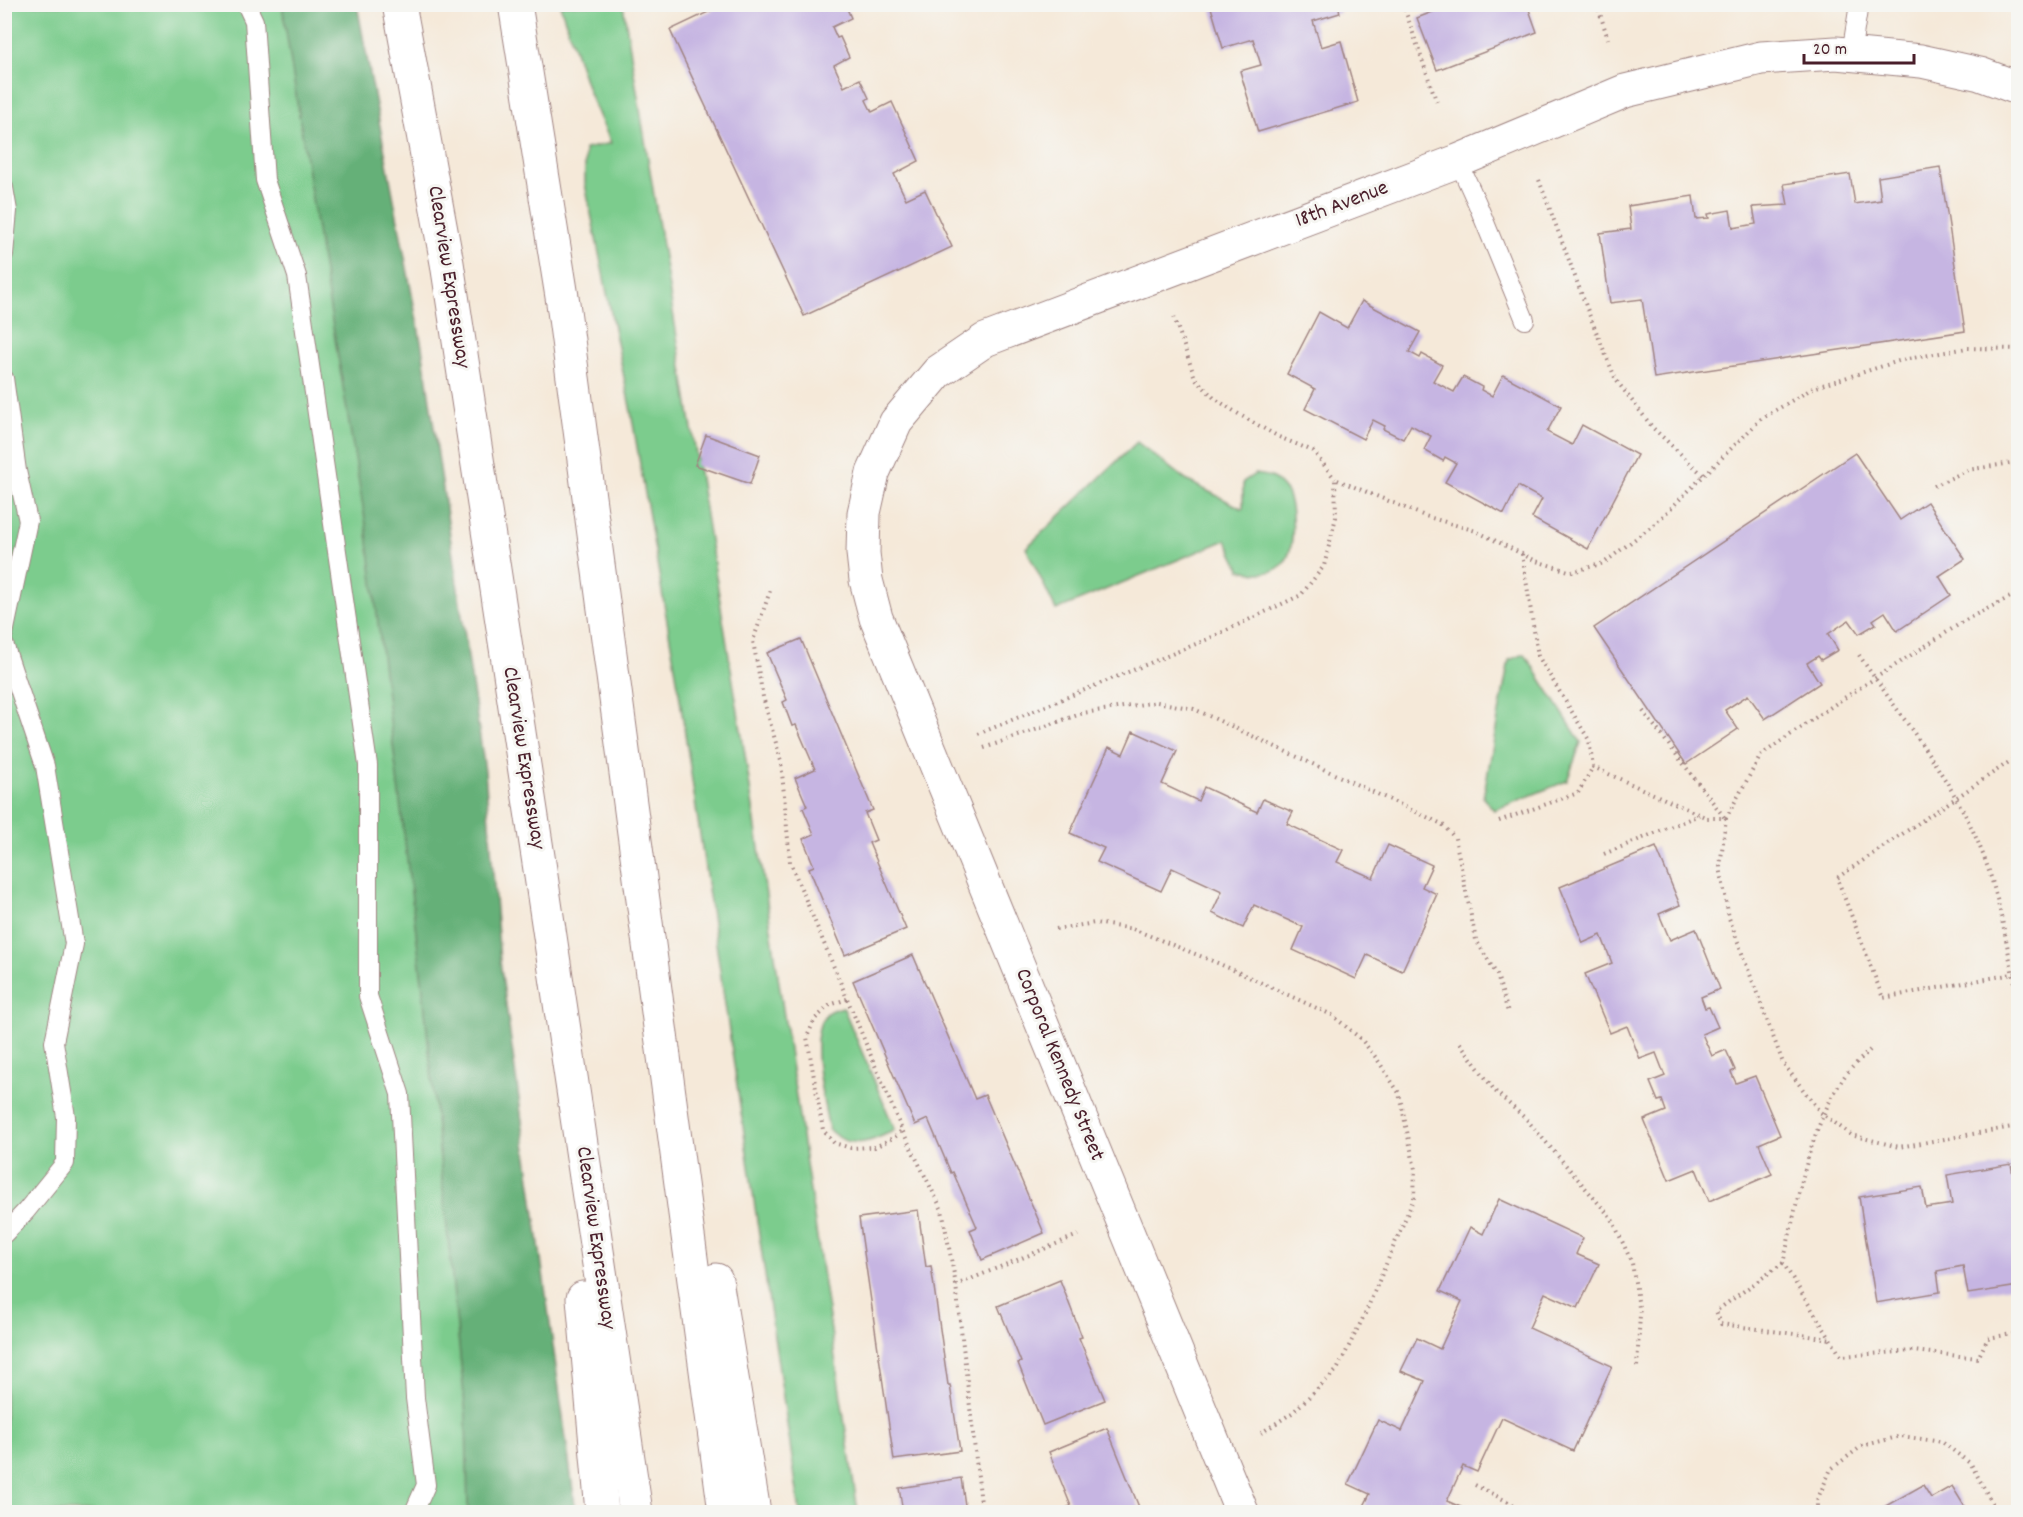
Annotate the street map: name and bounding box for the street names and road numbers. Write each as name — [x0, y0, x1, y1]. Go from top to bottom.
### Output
street label: 18th Avenue — [1291, 173, 1393, 237]
street label: Clearview Expressway — [418, 184, 478, 372]
street label: Clearview Expressway — [493, 665, 553, 853]
street label: Corporal Kennedy Street — [1006, 964, 1112, 1166]
street label: Clearview Expressway — [567, 1145, 623, 1333]

